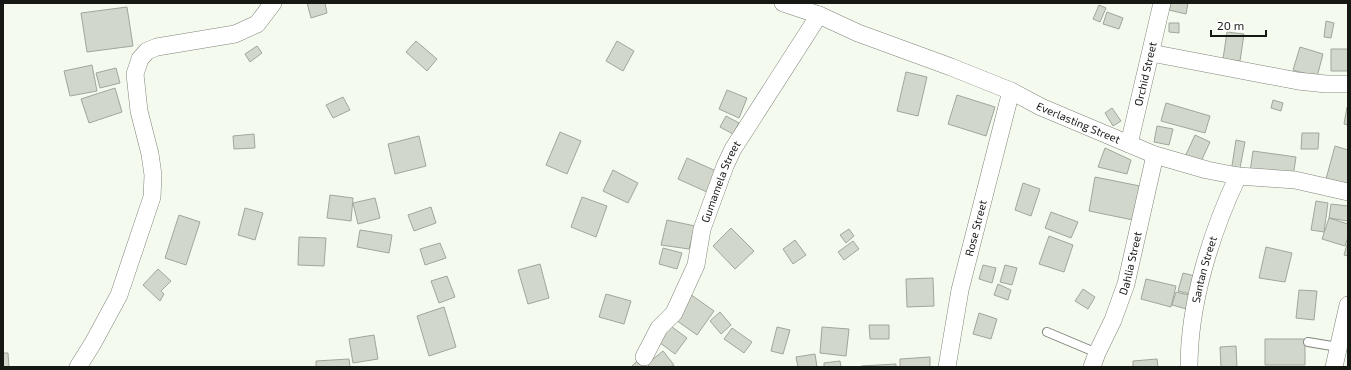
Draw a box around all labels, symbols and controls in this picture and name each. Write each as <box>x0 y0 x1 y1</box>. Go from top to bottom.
scale bar <box>1211 12 1266 38</box>
text: 20 m <box>1217 18 1244 32</box>
street label: Orchid Street <box>1131 40 1159 107</box>
street label: Everlasting Street <box>1034 99 1122 146</box>
street label: Gumamela Street <box>698 138 743 224</box>
street label: Rose Street <box>962 198 989 257</box>
street label: Dahlia Street <box>1116 230 1144 297</box>
street label: Santan Street <box>1189 234 1219 304</box>

